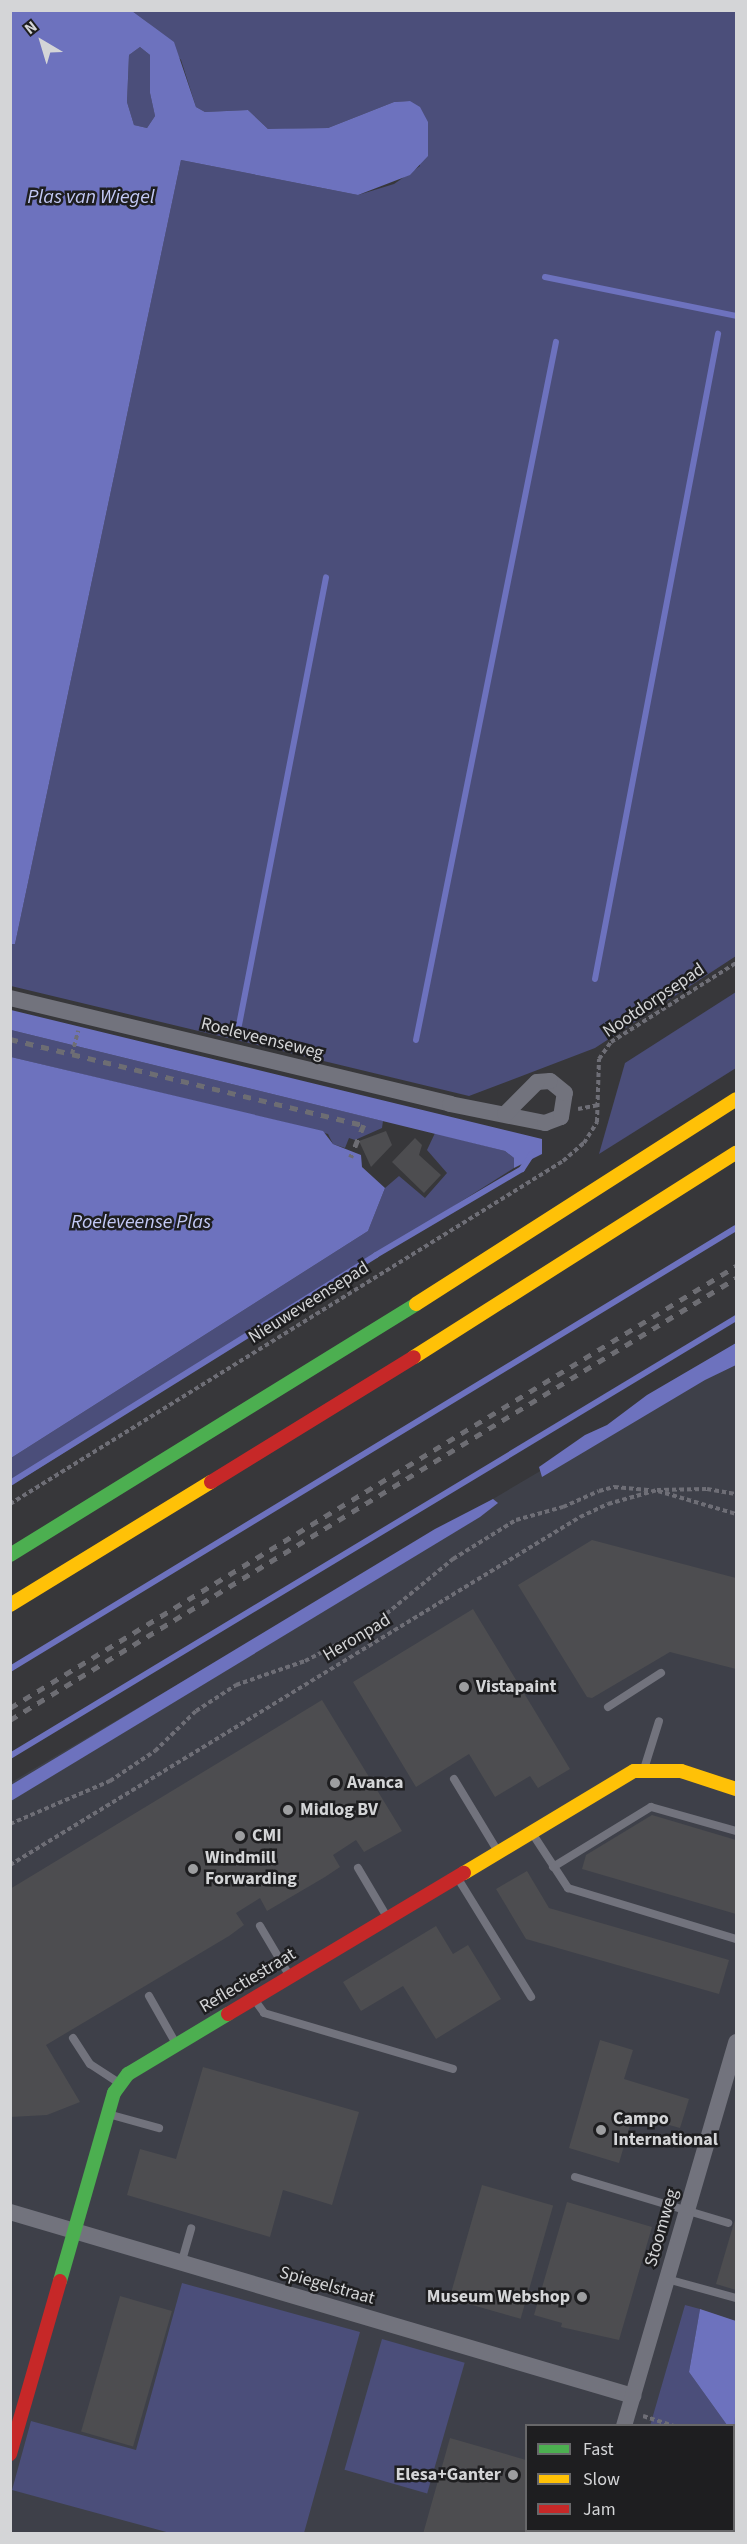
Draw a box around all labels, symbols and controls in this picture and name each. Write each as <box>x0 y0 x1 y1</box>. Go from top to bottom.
north arrow <box>12 12 72 72</box>
text: N <box>20 16 42 40</box>
water label: Plas van Wiegel <box>27 185 155 209</box>
street label: Nootdorpsepad <box>599 959 709 1043</box>
street label: Roeleveenseweg <box>198 1013 326 1065</box>
water label: Roeleveense Plas <box>71 1210 211 1234</box>
street label: Nieuweveensepad <box>245 1257 373 1349</box>
street label: Heronpad <box>319 1609 395 1667</box>
place label: Vistapaint <box>476 1676 556 1698</box>
marker: Vistapaint <box>457 1680 471 1694</box>
place label: Avanca <box>347 1772 404 1794</box>
marker: Avanca <box>328 1776 342 1790</box>
place label: Midlog BV <box>300 1799 378 1821</box>
marker: Midlog BV <box>281 1803 295 1817</box>
place label: CMI <box>252 1825 282 1847</box>
marker: CMI <box>233 1829 247 1843</box>
place label: Windmill Forwarding <box>205 1848 297 1890</box>
marker: Windmill Forwarding <box>186 1862 200 1876</box>
street label: Reflectiestraat <box>196 1944 300 2018</box>
place label: Campo International <box>613 2109 718 2152</box>
marker: Campo International <box>594 2123 608 2137</box>
street label: Stoomweg <box>641 2186 683 2270</box>
street label: Spiegelstraat <box>277 2262 377 2310</box>
place label: Museum Webshop <box>427 2286 570 2308</box>
marker: Museum Webshop <box>575 2290 589 2304</box>
legend <box>525 2424 735 2532</box>
text: Fast <box>583 2437 614 2462</box>
place label: Elesa+Ganter <box>395 2464 501 2486</box>
text: Slow <box>583 2467 620 2492</box>
marker: Elesa+Ganter <box>506 2468 520 2482</box>
text: Jam <box>583 2497 616 2522</box>

